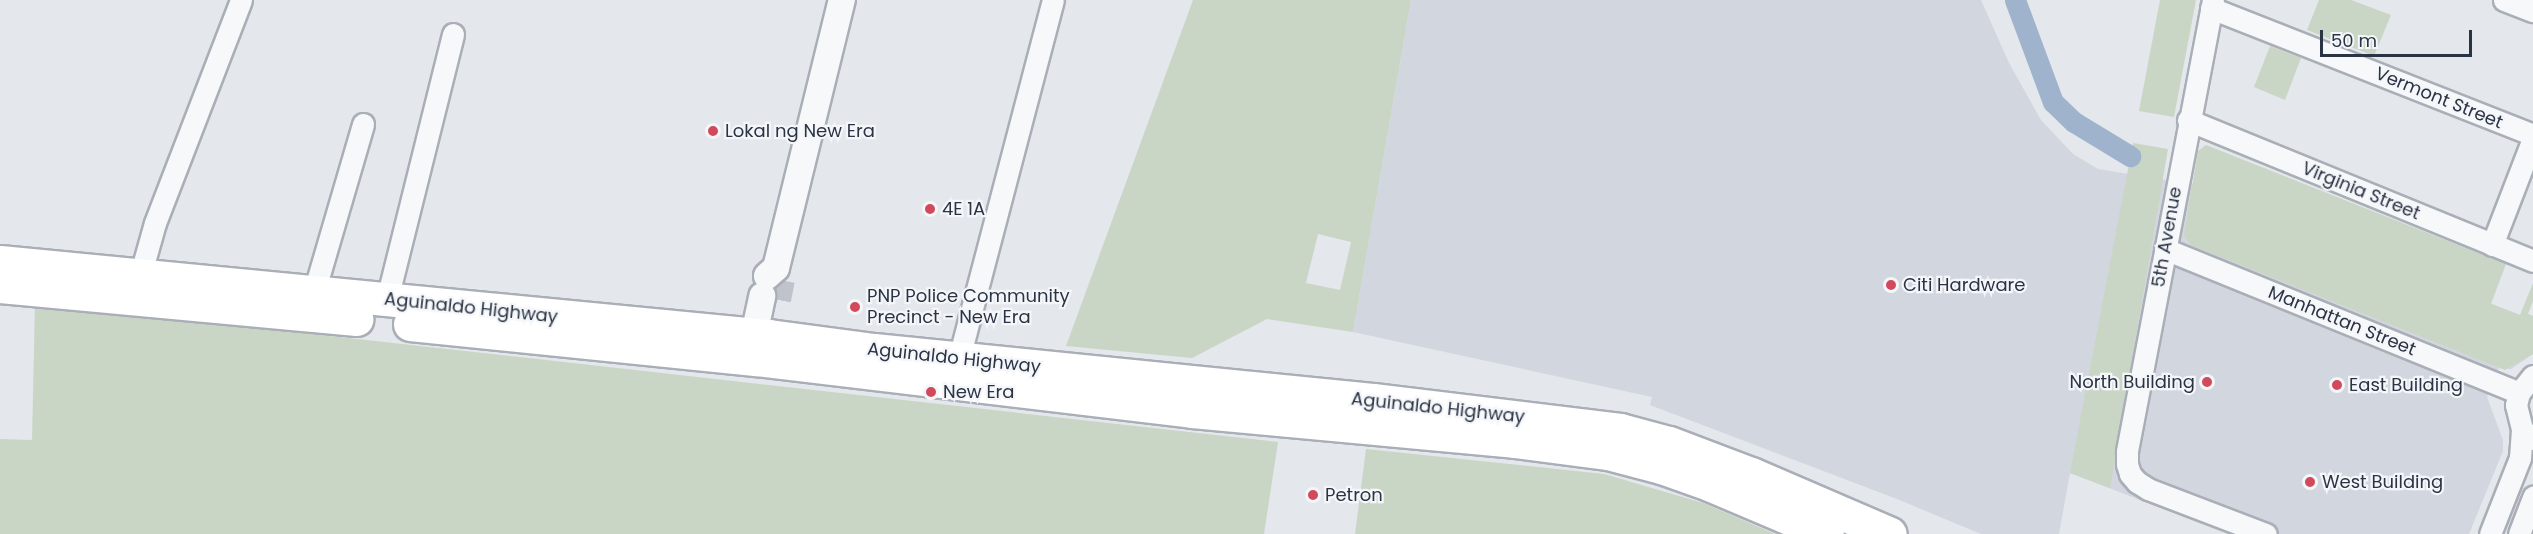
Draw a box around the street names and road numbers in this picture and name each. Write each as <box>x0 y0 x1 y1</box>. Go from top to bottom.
street label: Vermont Street <box>2372 63 2506 133</box>
street label: Virginia Street <box>2299 157 2423 225</box>
street label: 5th Avenue <box>2148 185 2186 289</box>
street label: Manhattan Street <box>2265 282 2419 360</box>
street label: Aguinaldo Highway <box>383 288 559 328</box>
street label: Aguinaldo Highway <box>866 338 1042 378</box>
street label: Aguinaldo Highway <box>1350 388 1526 428</box>

